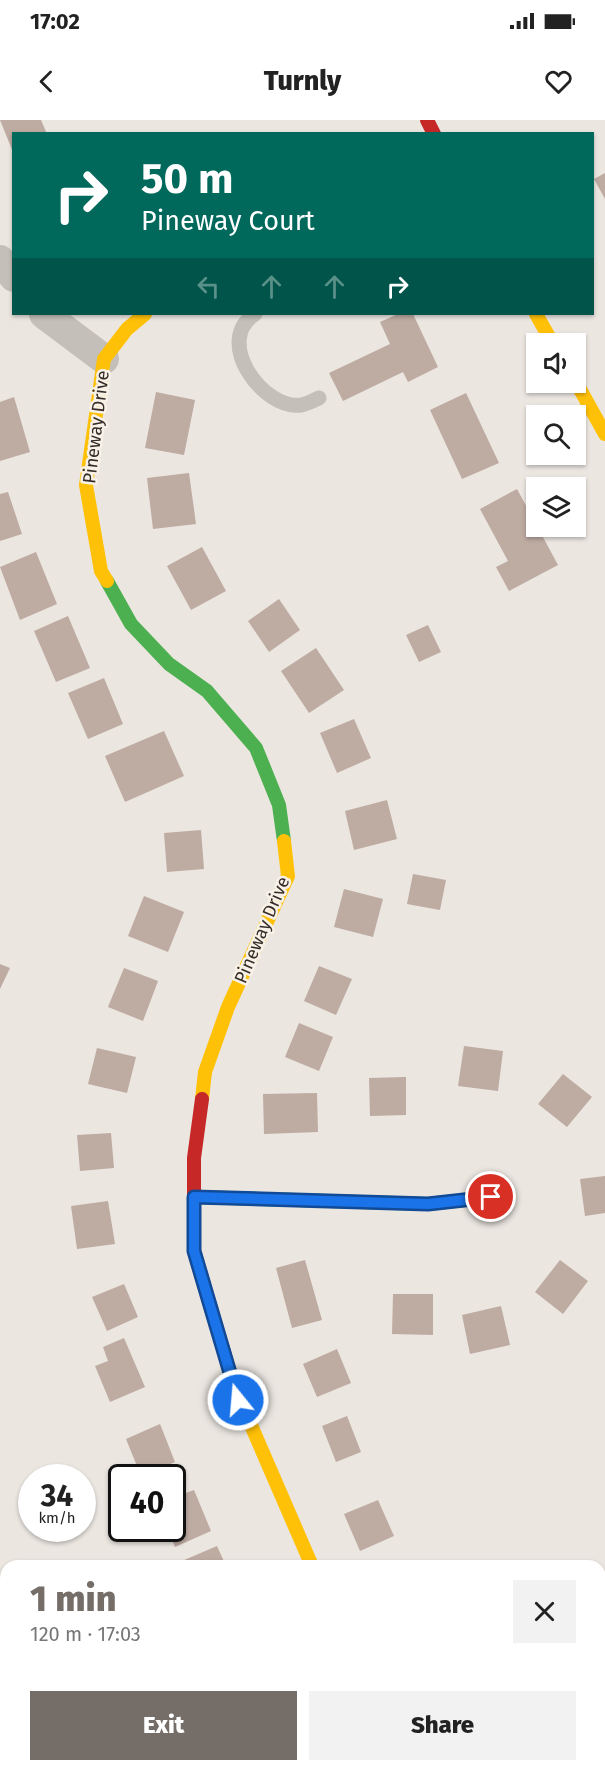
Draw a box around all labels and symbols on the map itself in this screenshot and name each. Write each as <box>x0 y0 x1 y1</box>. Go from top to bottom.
street label: Pineway Drive <box>78 369 114 485</box>
street label: Pineway Drive <box>230 873 294 987</box>
pin <box>465 1171 516 1222</box>
position arrow <box>206 1368 270 1432</box>
speed limit sign: 40 <box>108 1464 186 1542</box>

